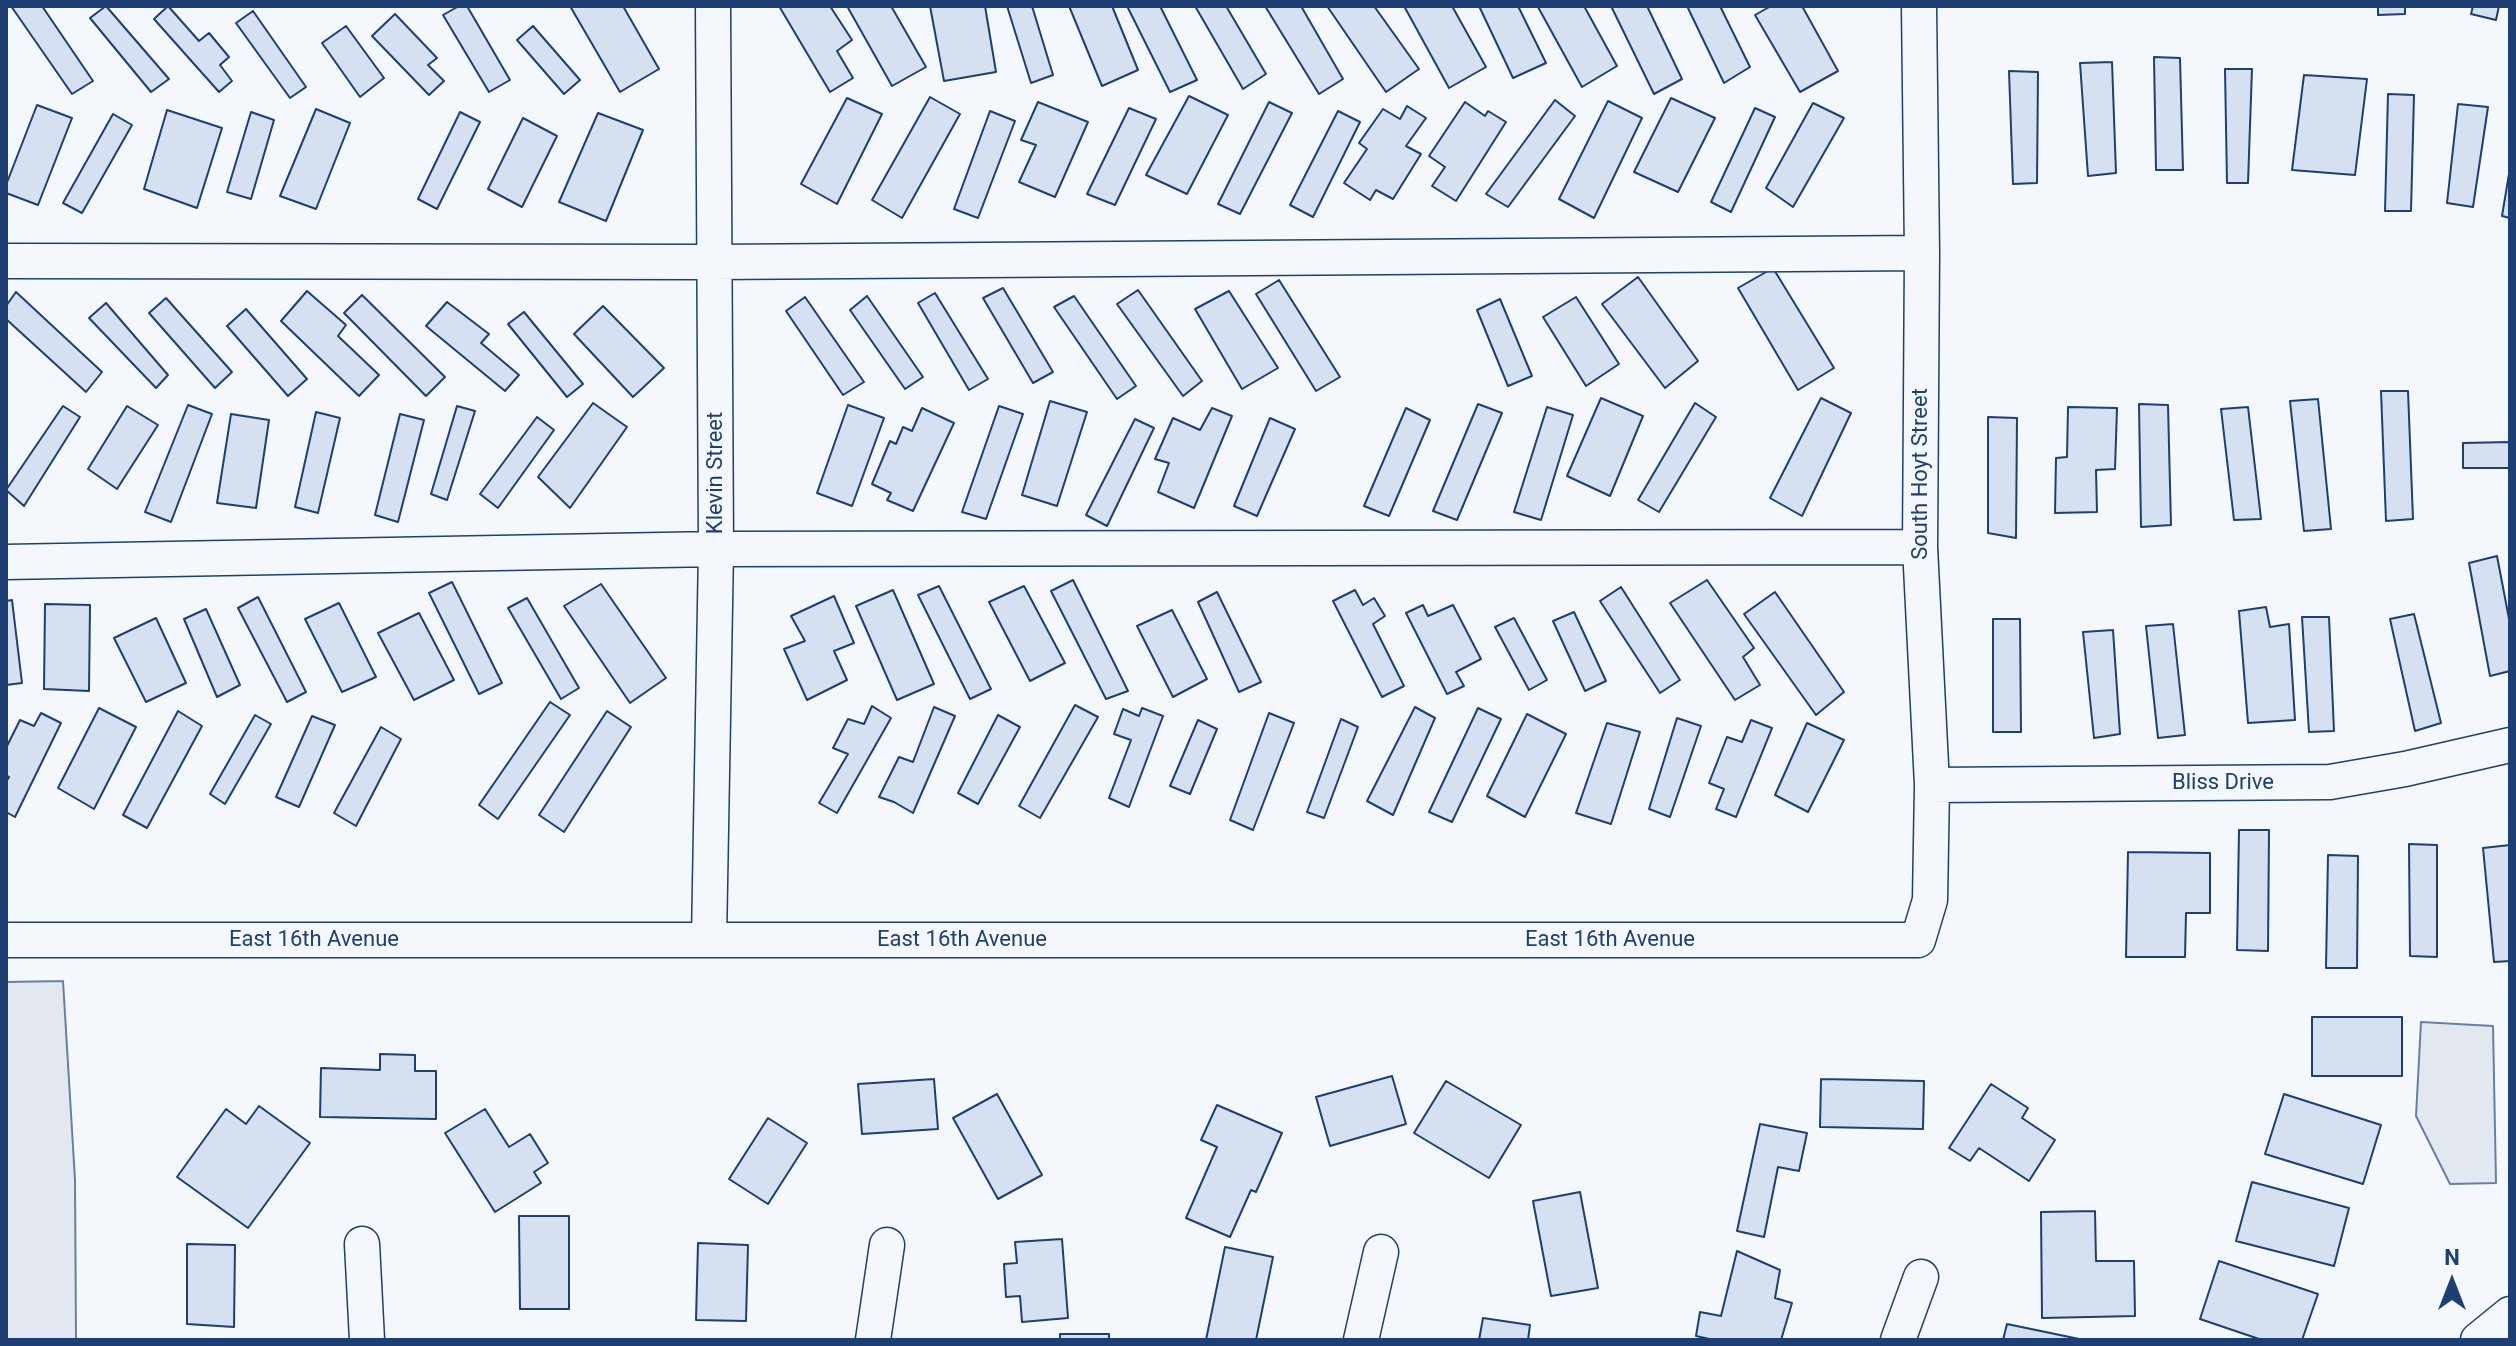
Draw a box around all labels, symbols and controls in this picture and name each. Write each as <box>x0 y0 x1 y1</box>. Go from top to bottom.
street label: South Hoyt Street <box>1908 388 1934 560</box>
street label: Klevin Street <box>703 412 729 534</box>
street label: Bliss Drive <box>2172 770 2274 796</box>
street label: East 16th Avenue <box>229 927 399 953</box>
street label: East 16th Avenue <box>877 927 1047 953</box>
street label: East 16th Avenue <box>1525 927 1695 953</box>
north arrow <box>2412 1242 2492 1322</box>
text: N <box>2444 1245 2460 1270</box>

